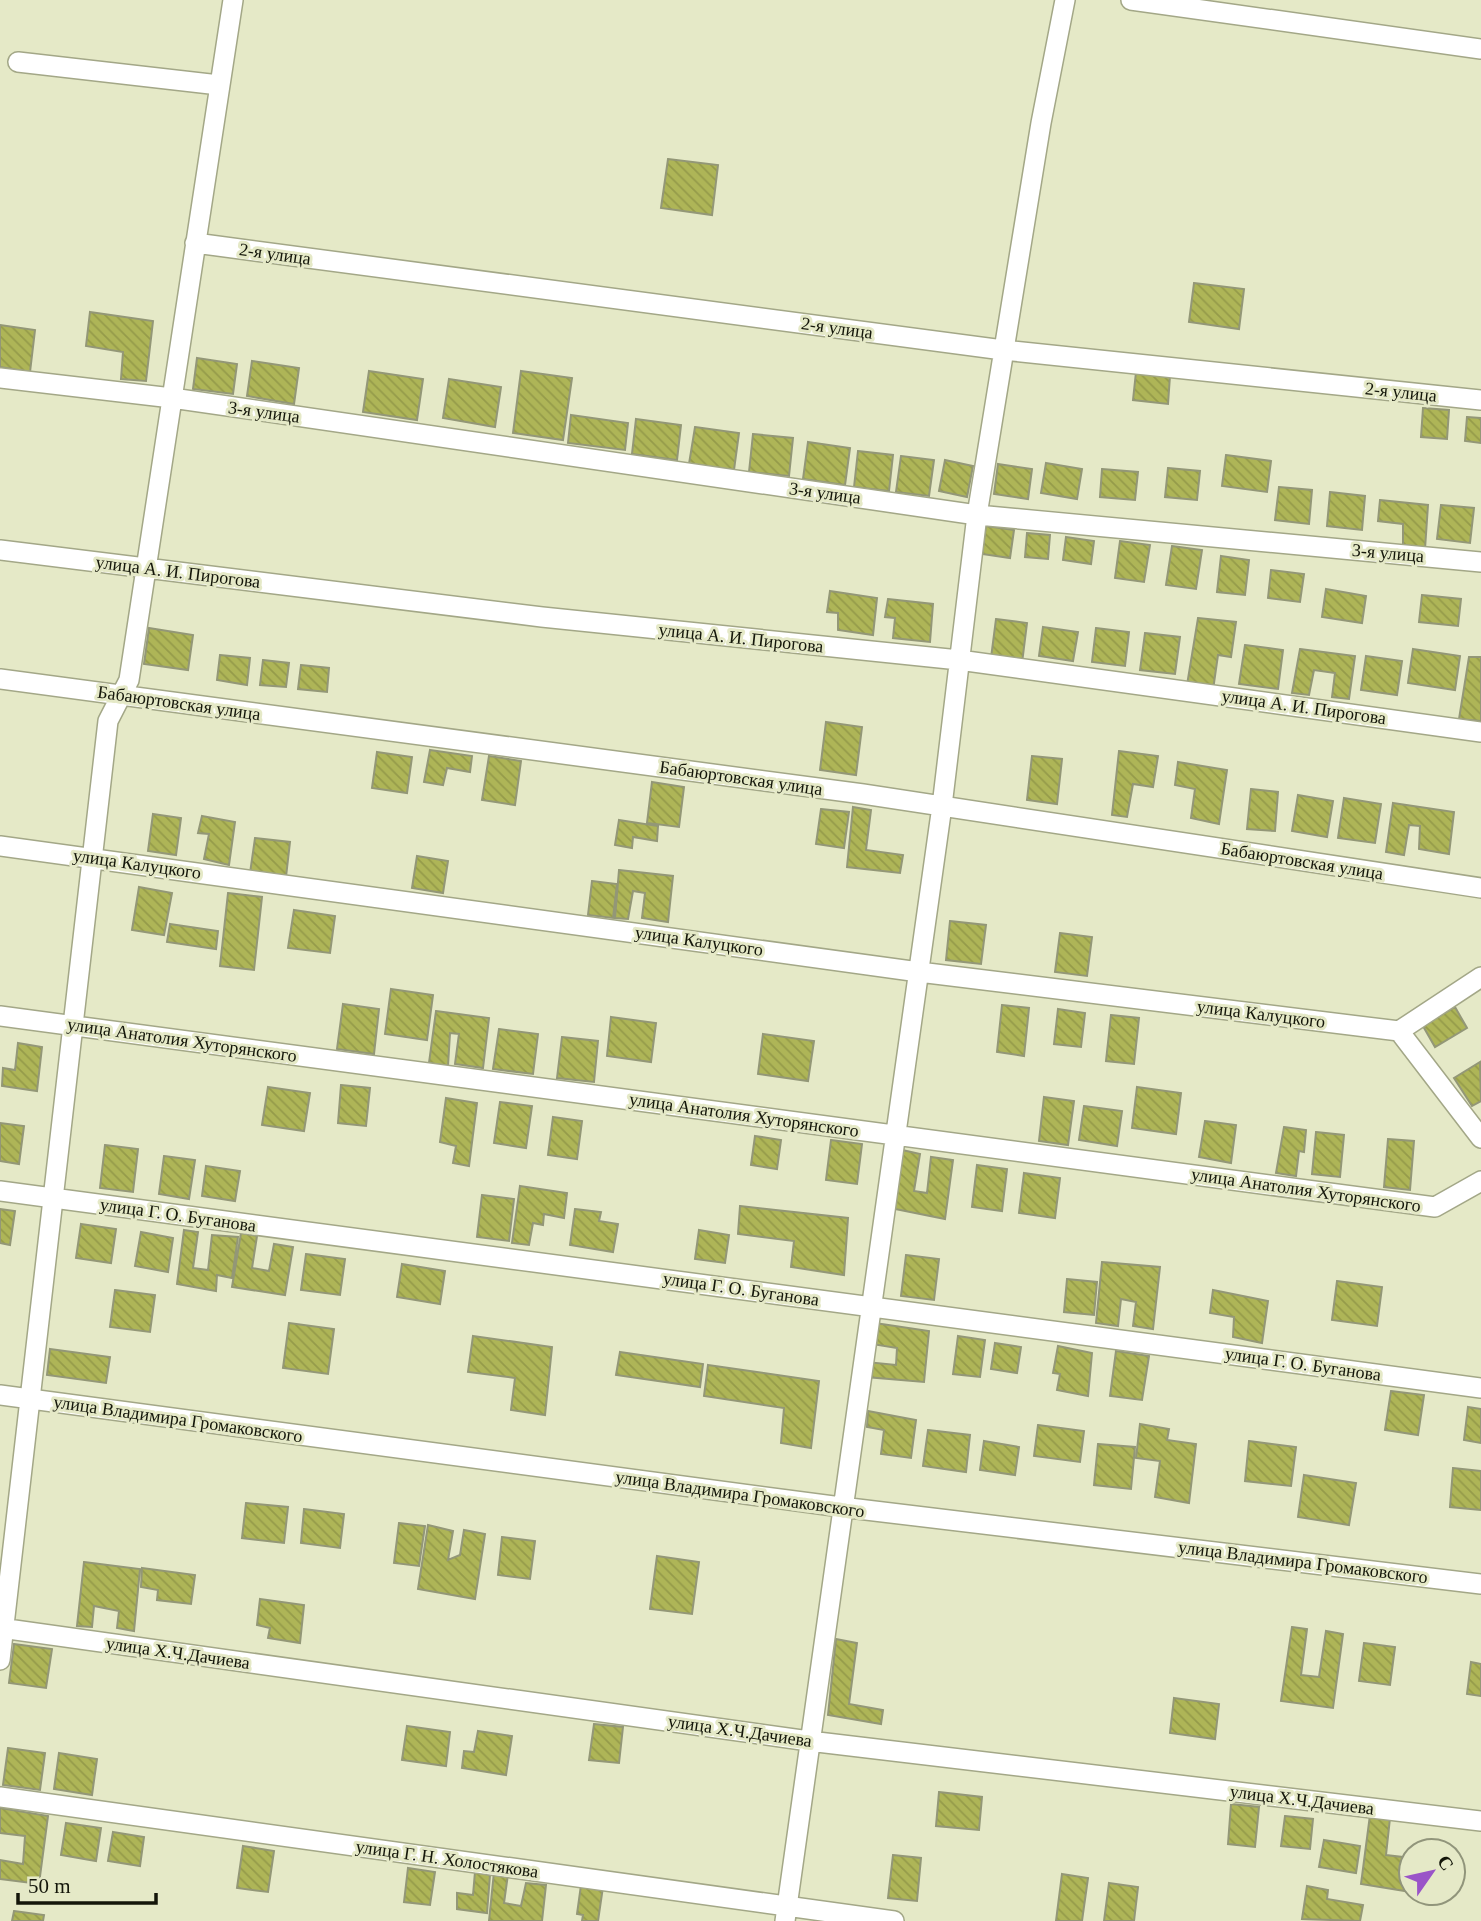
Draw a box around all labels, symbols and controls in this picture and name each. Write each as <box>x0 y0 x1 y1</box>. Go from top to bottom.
street label: 2-я улица <box>238 239 312 269</box>
street label: 2-я улица <box>800 313 874 343</box>
street label: 2-я улица <box>1364 378 1438 406</box>
street label: 3-я улица <box>227 397 301 427</box>
street label: 3-я улица <box>788 478 862 508</box>
street label: 3-я улица <box>1351 540 1425 566</box>
street label: улица А. И. Пирогова <box>95 552 261 592</box>
street label: улица А. И. Пирогова <box>658 619 824 657</box>
street label: Бабаюртовская улица <box>96 682 262 724</box>
street label: улица А. И. Пирогова <box>1221 686 1387 728</box>
street label: Бабаюртовская улица <box>658 757 824 799</box>
street label: Бабаюртовская улица <box>1219 838 1385 884</box>
street label: улица Калуцкого <box>72 845 202 883</box>
street label: улица Калуцкого <box>634 922 764 960</box>
street label: улица Калуцкого <box>1196 996 1326 1032</box>
street label: улица Анатолия Хуторянского <box>66 1014 298 1066</box>
street label: улица Анатолия Хуторянского <box>628 1089 860 1141</box>
street label: улица Анатолия Хуторянского <box>1190 1164 1422 1216</box>
street label: улица Г. О. Буганова <box>99 1194 257 1236</box>
street label: улица Г. О. Буганова <box>662 1268 820 1310</box>
street label: улица Г. О. Буганова <box>1224 1343 1382 1385</box>
street label: улица Владимира Громаковского <box>52 1392 304 1446</box>
street label: улица Владимира Громаковского <box>614 1467 866 1521</box>
street label: улица Владимира Громаковского <box>1177 1537 1429 1587</box>
street label: улица Х.Ч.Дачиева <box>105 1633 251 1673</box>
street label: улица Х.Ч.Дачиева <box>667 1711 813 1751</box>
street label: улица Х.Ч.Дачиева <box>1229 1781 1375 1819</box>
street label: улица Г. Н. Холостякова <box>354 1836 540 1882</box>
north arrow <box>1397 1837 1467 1907</box>
text: С <box>1433 1851 1458 1874</box>
scale bar <box>18 1862 156 1906</box>
text: 50 m <box>28 1874 71 1898</box>

